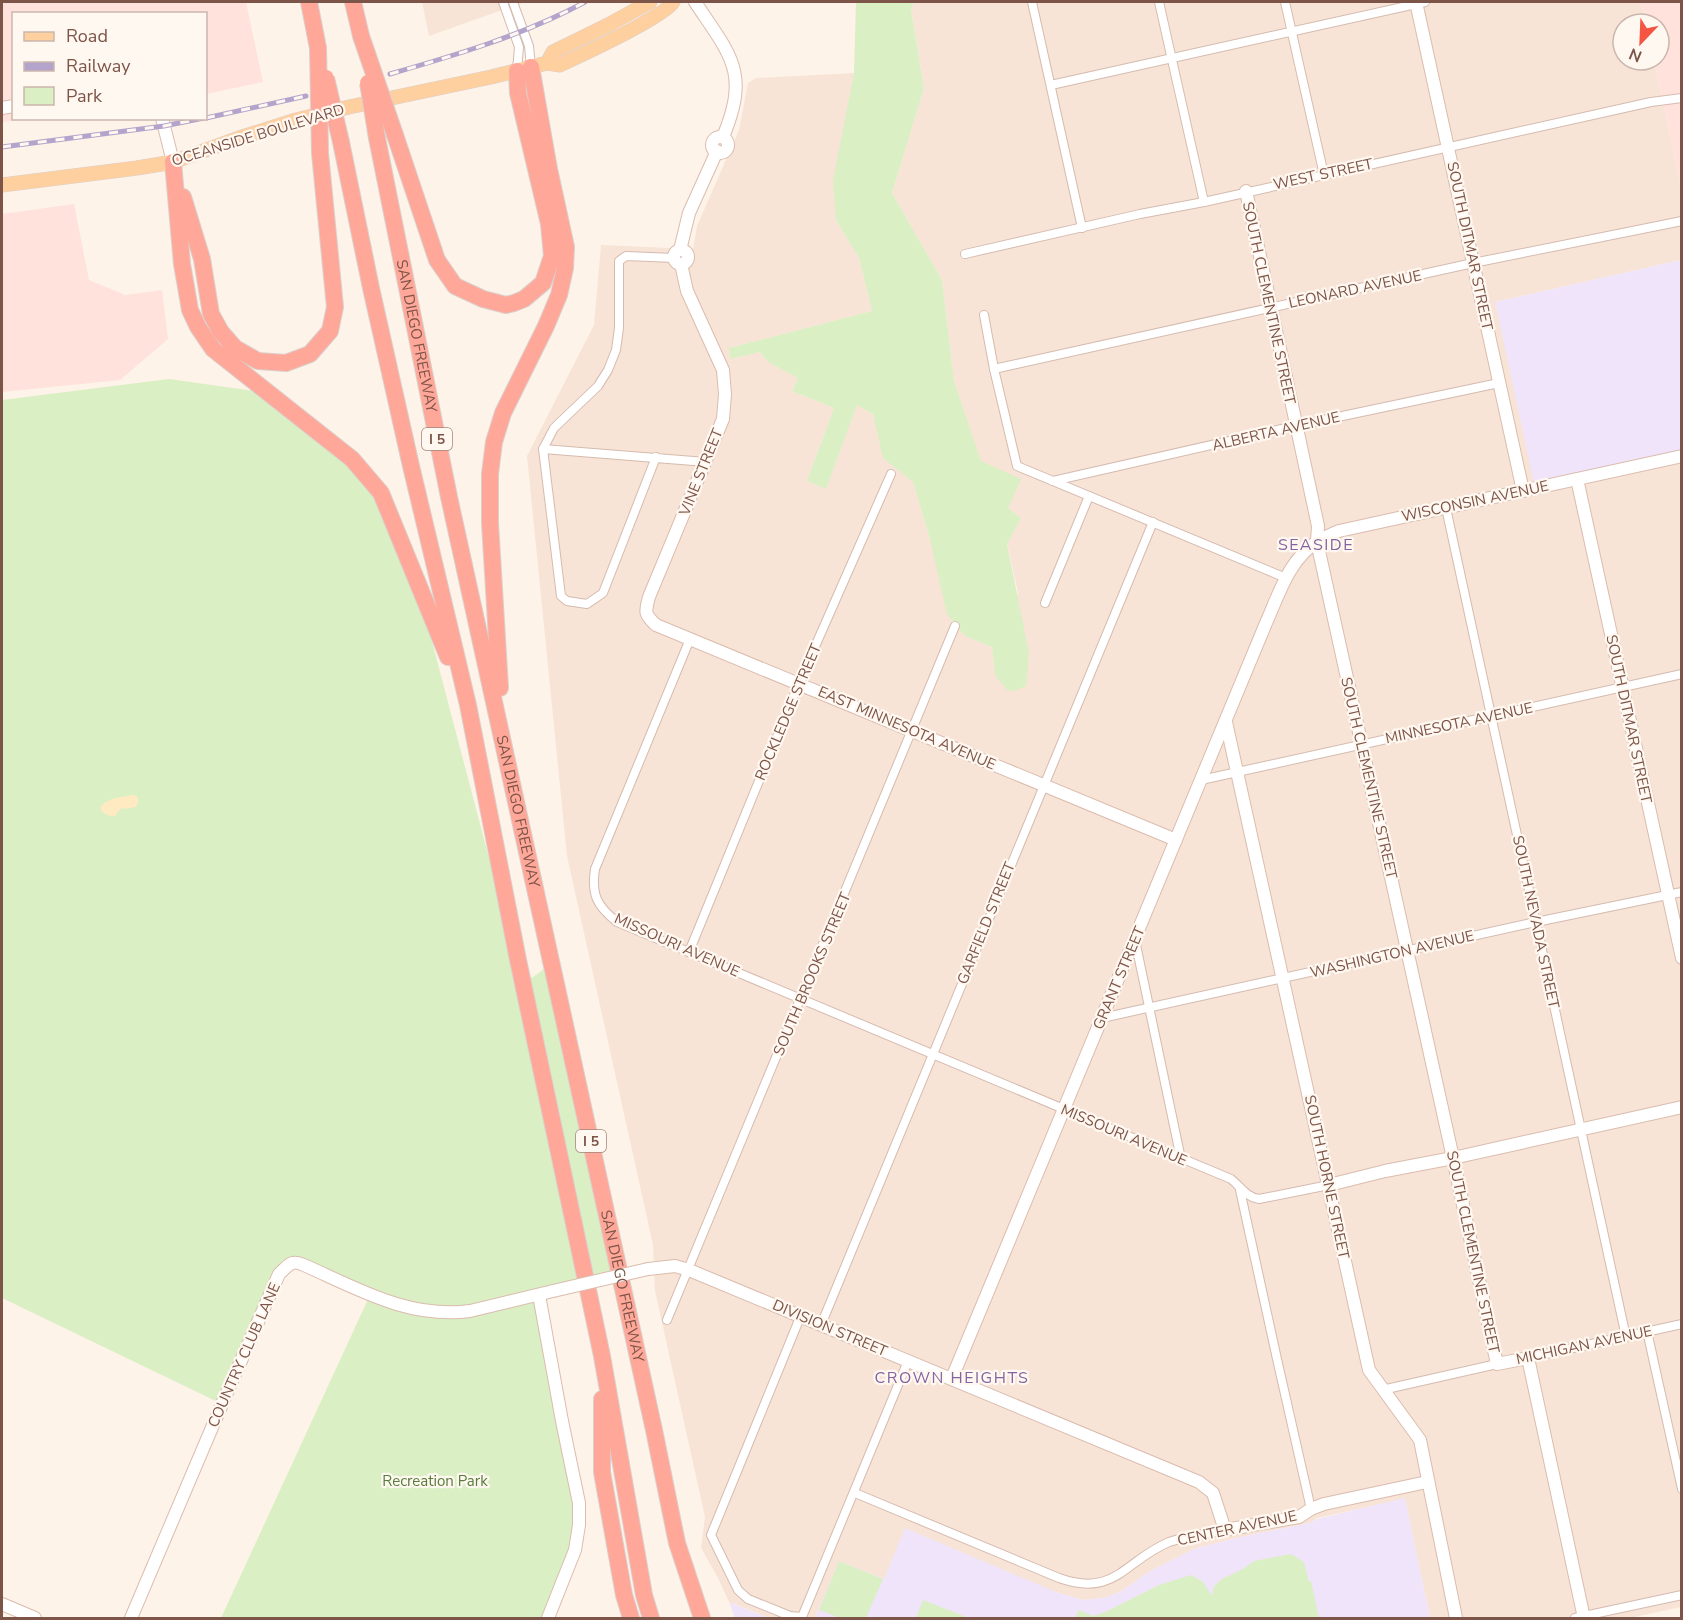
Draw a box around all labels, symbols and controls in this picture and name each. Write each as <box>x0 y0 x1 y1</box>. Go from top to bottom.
legend <box>12 12 207 120</box>
north arrow <box>1611 12 1671 72</box>
text: Road <box>66 24 108 48</box>
text: N <box>1626 42 1645 67</box>
text: Railway <box>66 54 131 78</box>
text: Park <box>66 84 103 108</box>
street label: OCEANSIDE BOULEVARD <box>169 99 347 171</box>
street label: WEST STREET <box>1271 154 1375 194</box>
street label: SOUTH DITMAR STREET <box>1442 160 1498 332</box>
street label: SOUTH CLEMENTINE STREET <box>1238 200 1300 406</box>
street label: SAN DIEGO FREEWAY <box>392 258 442 415</box>
street label: LEONARD AVENUE <box>1287 265 1423 313</box>
street label: ALBERTA AVENUE <box>1210 407 1342 455</box>
street label: VINE STREET <box>674 425 728 519</box>
road number: I 5 <box>422 428 452 450</box>
street label: WISCONSIN AVENUE <box>1400 476 1550 526</box>
district label: SEASIDE <box>1278 534 1354 556</box>
street label: SOUTH DITMAR STREET <box>1601 633 1657 805</box>
street label: ROCKLEDGE STREET <box>750 641 826 783</box>
street label: SOUTH CLEMENTINE STREET <box>1336 675 1402 881</box>
street label: EAST MINNESOTA AVENUE <box>815 681 999 775</box>
street label: MINNESOTA AVENUE <box>1383 698 1535 748</box>
street label: SAN DIEGO FREEWAY <box>492 733 545 890</box>
street label: SOUTH NEVADA STREET <box>1508 834 1564 1010</box>
street label: GARFIELD STREET <box>952 859 1020 987</box>
street label: SOUTH BROOKS STREET <box>769 889 855 1059</box>
street label: MISSOURI AVENUE <box>611 908 743 982</box>
street label: GRANT STREET <box>1088 923 1150 1033</box>
street label: WASHINGTON AVENUE <box>1308 925 1476 983</box>
street label: SOUTH HORNE STREET <box>1300 1093 1354 1261</box>
street label: MISSOURI AVENUE <box>1058 1099 1190 1171</box>
road number: I 5 <box>576 1130 606 1152</box>
street label: SOUTH CLEMENTINE STREET <box>1442 1149 1504 1355</box>
street label: SAN DIEGO FREEWAY <box>596 1208 649 1365</box>
street label: COUNTRY CLUB LANE <box>203 1279 285 1431</box>
street label: DIVISION STREET <box>769 1295 891 1361</box>
street label: MICHIGAN AVENUE <box>1514 1321 1654 1369</box>
district label: CROWN HEIGHTS <box>875 1367 1029 1389</box>
park label: Recreation Park <box>382 1471 488 1491</box>
street label: CENTER AVENUE <box>1175 1506 1299 1550</box>

